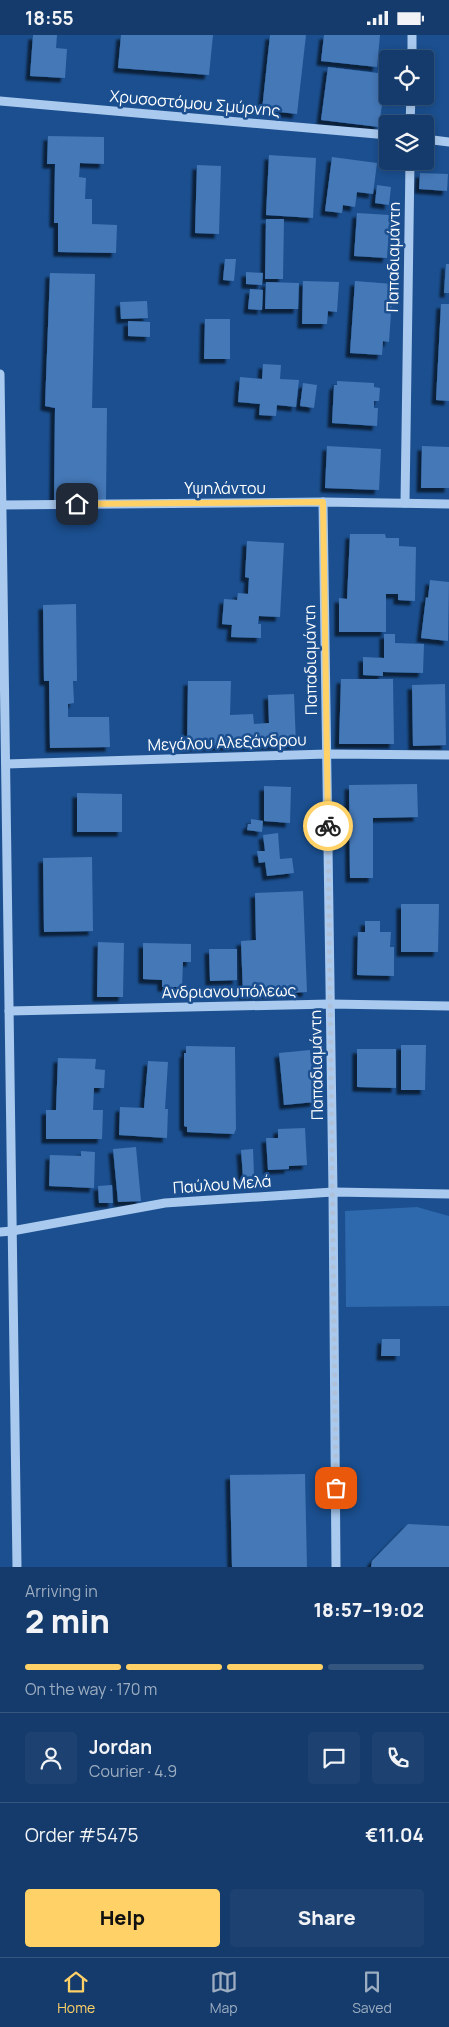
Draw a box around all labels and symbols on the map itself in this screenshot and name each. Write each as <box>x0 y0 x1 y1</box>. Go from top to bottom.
street label: Χρυσοστόμου Σμύρνης <box>109 85 281 121</box>
street label: Παπαδιαμάντη <box>381 202 405 312</box>
street label: Υψηλάντου <box>184 477 266 499</box>
pin <box>56 483 98 525</box>
street label: Παπαδιαμάντη <box>298 605 322 715</box>
street label: Μεγάλου Αλεξάνδρου <box>147 728 307 756</box>
courier <box>303 801 353 851</box>
street label: Ανδριανουπόλεως <box>161 979 297 1003</box>
street label: Παπαδιαμάντη <box>304 1010 328 1120</box>
street label: Παύλου Μελά <box>172 1170 272 1198</box>
pin <box>315 1467 357 1509</box>

